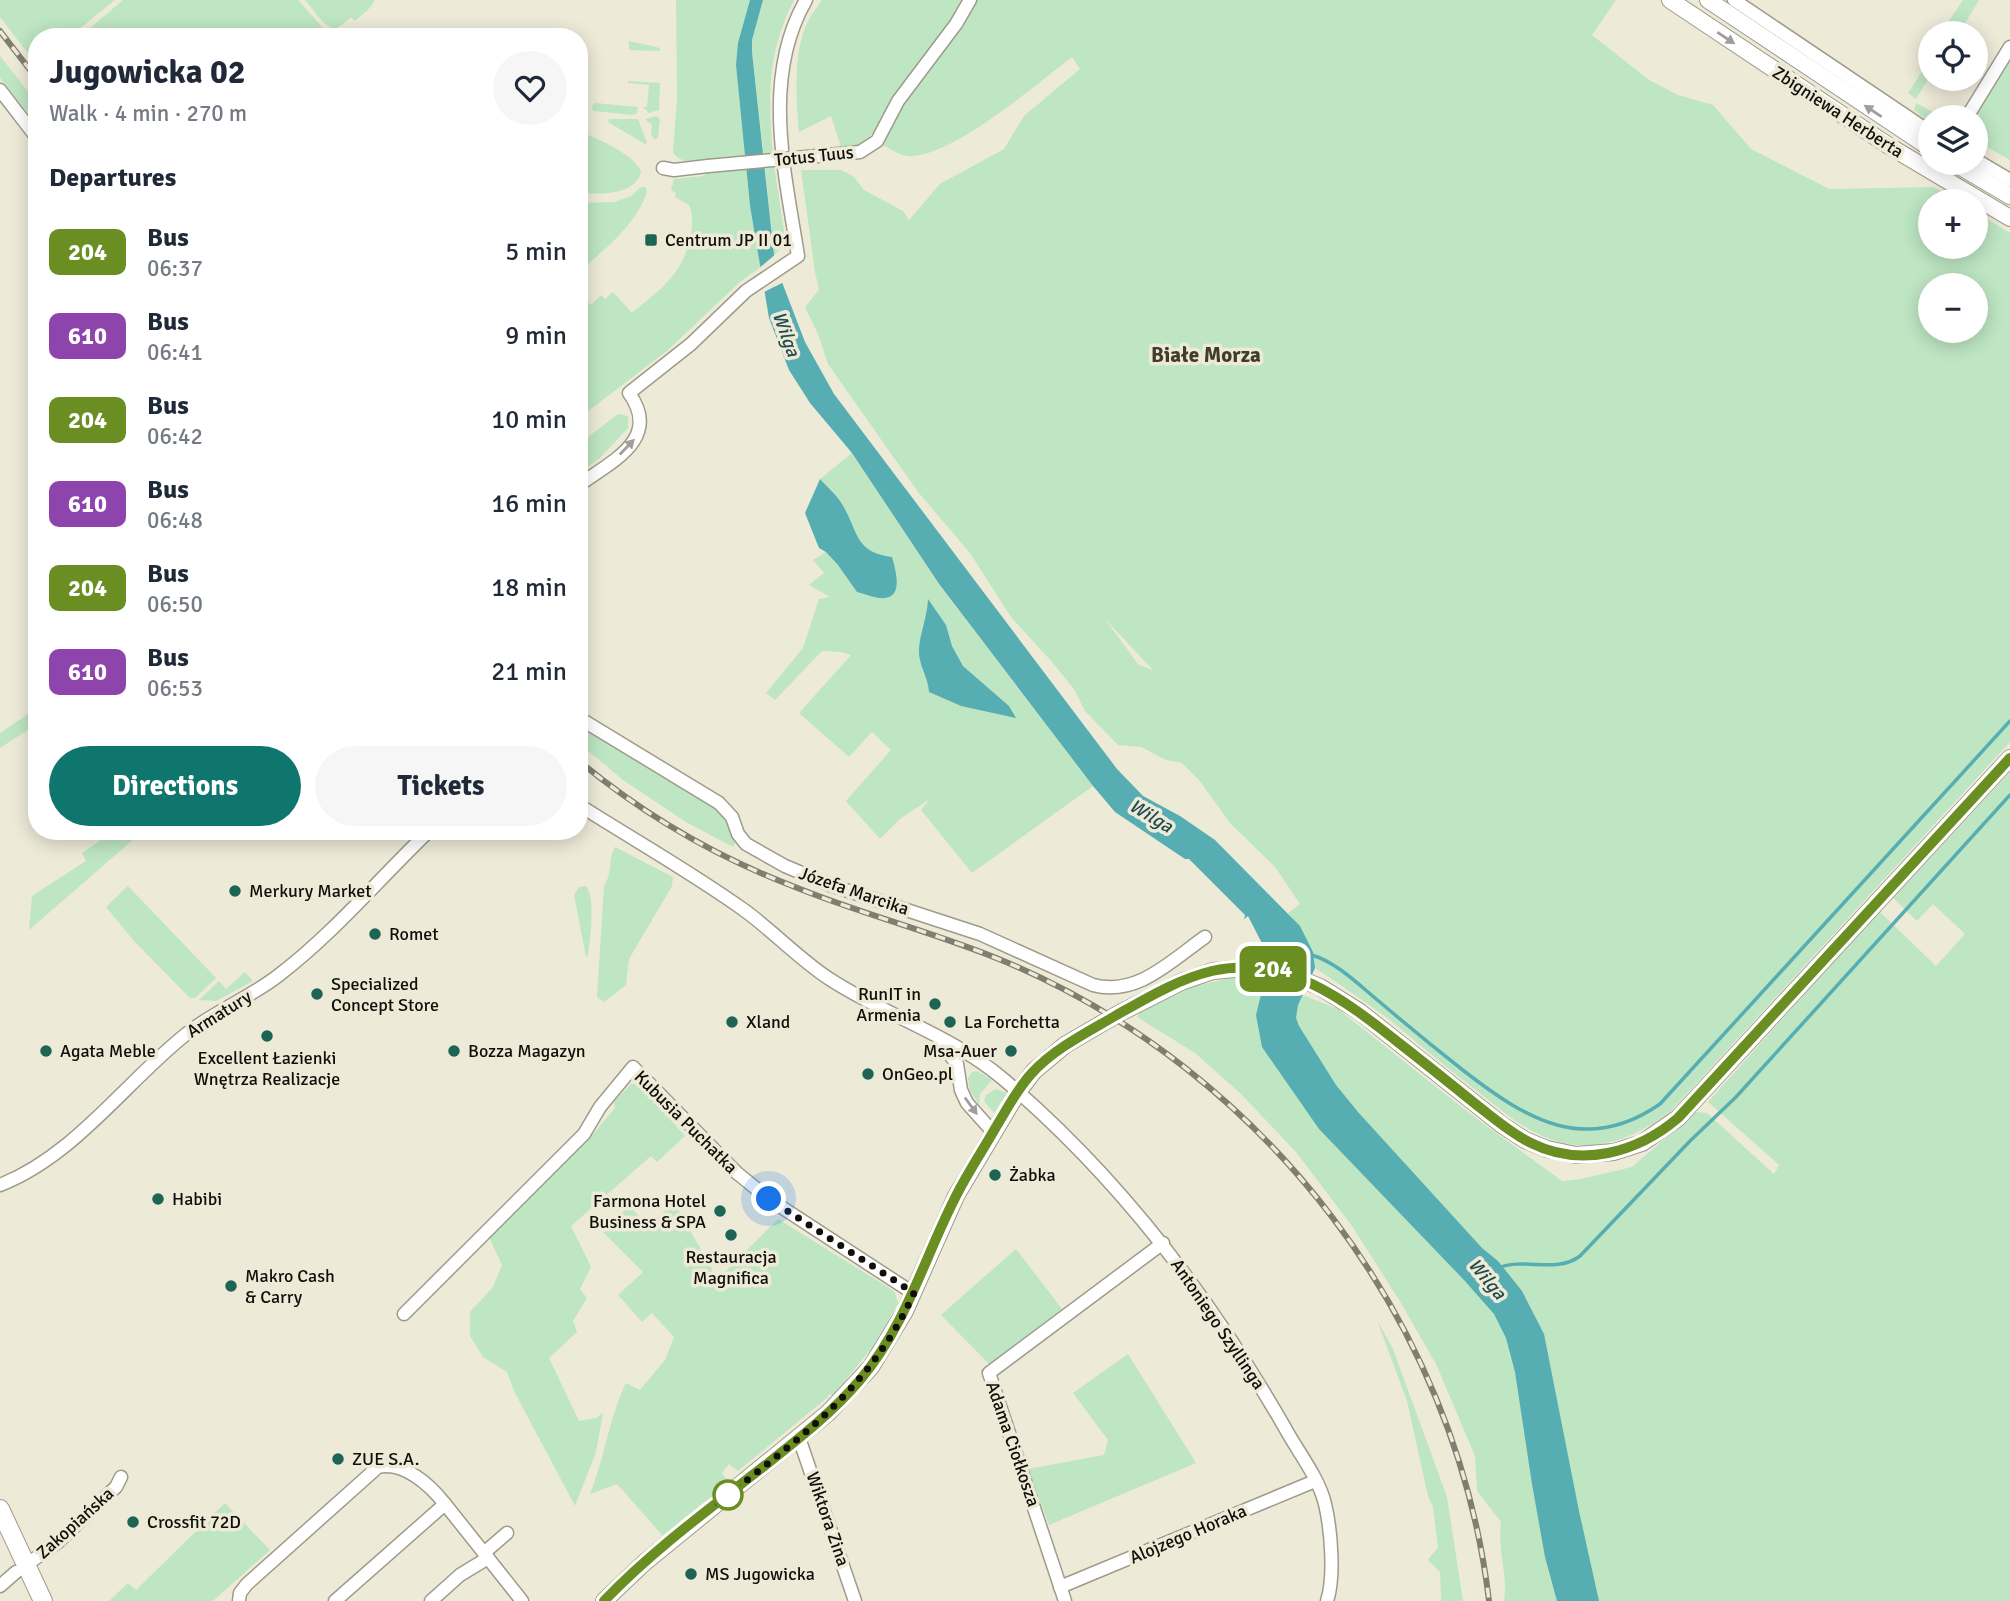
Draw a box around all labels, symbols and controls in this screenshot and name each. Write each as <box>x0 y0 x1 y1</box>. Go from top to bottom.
map controls <box>1918 21 1988 343</box>
button: locate <box>1918 21 1988 91</box>
one-way arrow <box>1717 31 1736 44</box>
button: heart <box>493 51 567 125</box>
text: Jugowicka 02 <box>49 52 246 93</box>
street label: Zbigniewa Herberta <box>1768 61 1908 163</box>
text: Walk · 4 min · 270 m <box>49 99 247 128</box>
one-way arrow <box>1864 104 1882 118</box>
button: layers <box>1918 105 1988 175</box>
street label: Totus Tuus <box>773 141 855 171</box>
text: Departures <box>49 162 176 194</box>
button: + <box>1918 189 1988 259</box>
text: Bus <box>147 222 189 254</box>
place label: Centrum JP II 01 <box>665 229 792 251</box>
marker: Centrum JP II 01 <box>643 232 659 248</box>
text: 5 min <box>505 236 567 268</box>
text: 204 <box>68 237 107 267</box>
text: 06:37 <box>147 254 203 283</box>
button: − <box>1918 273 1988 343</box>
text: Bus <box>147 306 189 338</box>
water label: Wilga <box>767 308 806 361</box>
text: 9 min <box>505 320 567 352</box>
text: 610 <box>68 321 107 351</box>
text: 06:41 <box>147 338 203 367</box>
district label: Białe Morza <box>1151 342 1261 368</box>
text: Bus <box>147 390 189 422</box>
text: 10 min <box>491 404 567 436</box>
text: 204 <box>68 405 107 435</box>
text: 06:42 <box>147 422 203 451</box>
one-way arrow <box>618 438 635 455</box>
text: Bus <box>147 474 189 506</box>
text: 16 min <box>491 488 567 520</box>
text: 610 <box>68 489 107 519</box>
text: 06:48 <box>147 506 203 535</box>
text: Bus <box>147 558 189 590</box>
text: 18 min <box>491 572 567 604</box>
text: 204 <box>68 573 107 603</box>
text: 06:50 <box>147 590 203 619</box>
text: Bus <box>147 642 189 674</box>
text: 21 min <box>491 656 567 688</box>
text: 610 <box>68 657 107 687</box>
text: 06:53 <box>147 674 203 703</box>
button: Directions <box>49 746 301 826</box>
button: Tickets <box>315 746 567 826</box>
water label: Wilga <box>1125 794 1178 839</box>
street label: Józefa Marcika <box>796 862 912 920</box>
place label: Merkury Market <box>249 880 371 902</box>
marker: Merkury Market <box>227 883 243 899</box>
place label: Romet <box>389 923 439 945</box>
marker: Romet <box>367 926 383 942</box>
line badge: 204 <box>1233 946 1313 992</box>
text: 204 <box>1254 954 1292 984</box>
place label: Specialized Concept Store <box>331 973 439 1016</box>
place label: RunIT in Armenia <box>856 983 921 1026</box>
street label: Armatury <box>182 985 256 1043</box>
marker: Specialized Concept Store <box>309 986 325 1002</box>
marker: RunIT in Armenia <box>927 996 943 1012</box>
place label: Xland <box>746 1011 790 1033</box>
place label: La Forchetta <box>964 1011 1060 1033</box>
marker: Xland <box>724 1014 740 1030</box>
marker: La Forchetta <box>942 1014 958 1030</box>
marker: Excellent Łazienki Wnętrza Realizacje <box>259 1028 275 1044</box>
place label: Agata Meble <box>60 1040 156 1062</box>
place label: Bozza Magazyn <box>468 1040 586 1062</box>
place label: Msa-Auer <box>923 1040 997 1062</box>
marker: Agata Meble <box>38 1043 54 1059</box>
marker: Bozza Magazyn <box>446 1043 462 1059</box>
marker: Msa-Auer <box>1003 1043 1019 1059</box>
place label: Excellent Łazienki Wnętrza Realizacje <box>194 1047 340 1090</box>
place label: OnGeo.pl <box>882 1063 953 1085</box>
street label: Kubusia Puchatka <box>630 1066 742 1178</box>
marker: OnGeo.pl <box>860 1066 876 1082</box>
one-way arrow <box>964 1096 978 1115</box>
place label: Żabka <box>1009 1164 1056 1186</box>
marker: Żabka <box>987 1167 1003 1183</box>
your location <box>751 1181 786 1216</box>
place label: Habibi <box>172 1188 222 1210</box>
place label: Farmona Hotel Business & SPA <box>589 1190 706 1233</box>
marker: Habibi <box>150 1191 166 1207</box>
marker: Farmona Hotel Business & SPA <box>712 1203 728 1219</box>
marker: Restauracja Magnifica <box>723 1227 739 1243</box>
place label: Restauracja Magnifica <box>685 1246 777 1289</box>
water label: Wilga <box>1463 1253 1512 1306</box>
street label: Antoniego Szyllinga <box>1166 1255 1270 1393</box>
place label: Makro Cash & Carry <box>245 1265 335 1308</box>
marker: Makro Cash & Carry <box>223 1278 239 1294</box>
street label: Adama Ciołkosza <box>981 1378 1045 1510</box>
place label: ZUE S.A. <box>352 1448 419 1470</box>
marker: ZUE S.A. <box>330 1451 346 1467</box>
street label: Wiktora Zina <box>802 1469 854 1569</box>
unlabelled marker <box>713 1480 743 1510</box>
street label: Zakopiańska <box>32 1483 118 1563</box>
street label: Alojzego Horaka <box>1126 1499 1250 1569</box>
place label: Crossfit 72D <box>147 1511 241 1533</box>
marker: Crossfit 72D <box>125 1514 141 1530</box>
place label: MS Jugowicka <box>705 1563 815 1585</box>
marker: MS Jugowicka <box>683 1566 699 1582</box>

